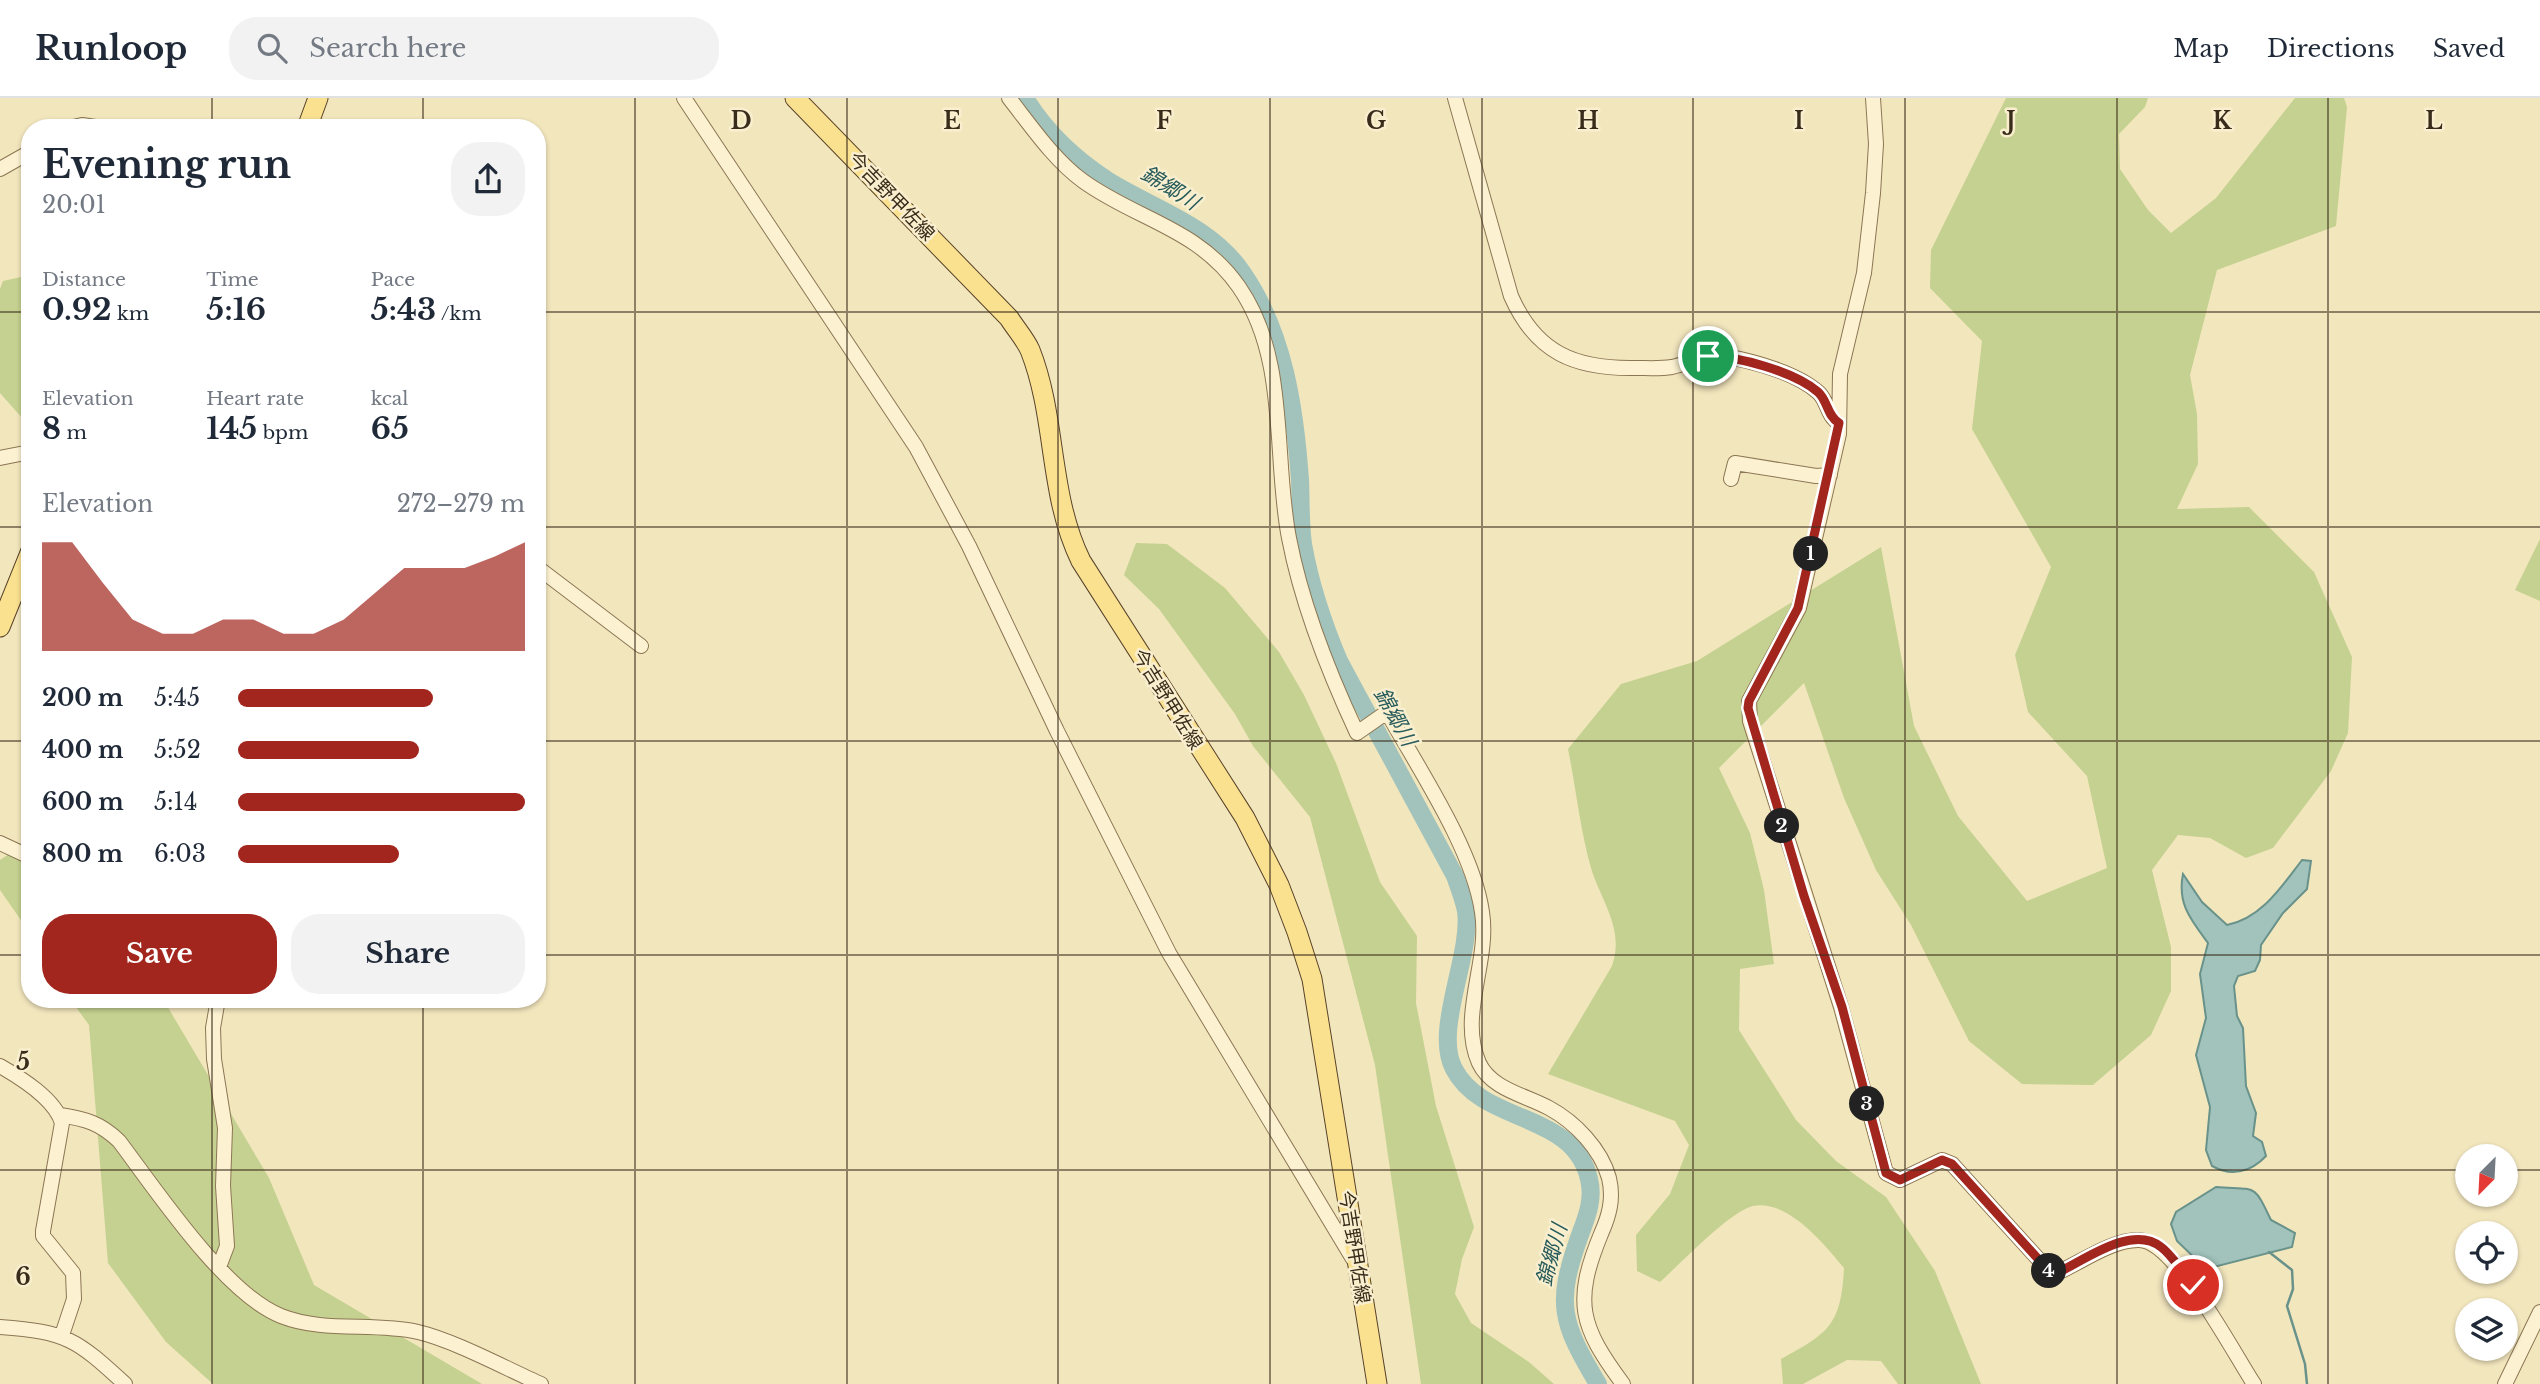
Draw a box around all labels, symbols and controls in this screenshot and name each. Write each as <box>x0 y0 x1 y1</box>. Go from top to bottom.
search box <box>229 17 719 80</box>
text: Runloop <box>35 28 187 69</box>
icon: search <box>253 29 291 67</box>
text: Search here <box>309 32 466 64</box>
text: Map <box>2173 34 2229 63</box>
text: Directions <box>2267 34 2395 63</box>
text: Saved <box>2433 34 2505 63</box>
text: D <box>730 107 752 135</box>
text: E <box>943 107 961 135</box>
text: F <box>1156 107 1172 135</box>
text: G <box>1366 107 1386 135</box>
text: H <box>1577 107 1599 135</box>
text: I <box>1794 107 1804 135</box>
text: J <box>2002 107 2016 135</box>
text: K <box>2213 107 2233 135</box>
text: L <box>2425 107 2443 135</box>
text: Evening run <box>42 141 291 188</box>
button: share <box>451 142 525 216</box>
street label: 今吉野甲佐線 <box>844 147 940 245</box>
water label: 錦郷川 <box>1136 160 1205 217</box>
text: 20:01 <box>42 191 106 219</box>
text: Distance <box>42 268 126 291</box>
text: Time <box>206 268 259 291</box>
text: Pace <box>371 268 415 291</box>
text: 0.92 <box>42 291 112 328</box>
text: 5:16 <box>206 291 266 328</box>
text: 5:43 <box>371 291 436 328</box>
text: km <box>112 302 149 325</box>
text: /km <box>436 302 482 325</box>
pin <box>1678 326 1738 386</box>
icon: arrive <box>1689 337 1727 375</box>
text: Elevation <box>42 387 134 410</box>
text: Heart rate <box>206 387 304 410</box>
text: kcal <box>371 387 409 410</box>
text: 8 <box>42 410 61 447</box>
text: 145 <box>206 410 257 447</box>
text: 65 <box>371 410 409 447</box>
text: m <box>61 421 87 444</box>
text: bpm <box>257 421 308 444</box>
text: Elevation <box>42 490 153 518</box>
text: 272–279 m <box>397 490 525 518</box>
pin: 1 <box>1794 536 1828 572</box>
text: 1 <box>1806 542 1815 565</box>
street label: 今吉野甲佐線 <box>1128 645 1208 754</box>
water label: 錦郷川 <box>1368 683 1423 753</box>
text: 200 m <box>42 684 123 712</box>
text: 5:45 <box>154 684 200 712</box>
text: 400 m <box>42 736 124 764</box>
text: 5:52 <box>154 736 201 764</box>
text: 600 m <box>42 788 124 816</box>
text: 5:14 <box>154 788 197 816</box>
pin: 2 <box>1764 808 1800 844</box>
text: 2 <box>1775 814 1788 837</box>
text: 800 m <box>42 840 123 868</box>
text: 6:03 <box>154 840 206 868</box>
button: Save <box>42 914 277 994</box>
button: Share <box>291 914 525 994</box>
text: 5 <box>16 1048 30 1076</box>
pin: 3 <box>1850 1086 1884 1122</box>
text: 3 <box>1860 1092 1873 1115</box>
north arrow <box>2455 1144 2518 1208</box>
map controls <box>2455 1144 2518 1361</box>
street label: 今吉野甲佐線 <box>1334 1189 1375 1305</box>
water label: 錦郷川 <box>1531 1219 1573 1289</box>
button: locate <box>2455 1221 2518 1284</box>
pin: 4 <box>2032 1254 2066 1288</box>
pin <box>2163 1255 2223 1315</box>
text: 4 <box>2042 1259 2055 1282</box>
text: 6 <box>15 1263 31 1291</box>
icon: check <box>2174 1266 2212 1304</box>
button: layers <box>2455 1298 2518 1361</box>

